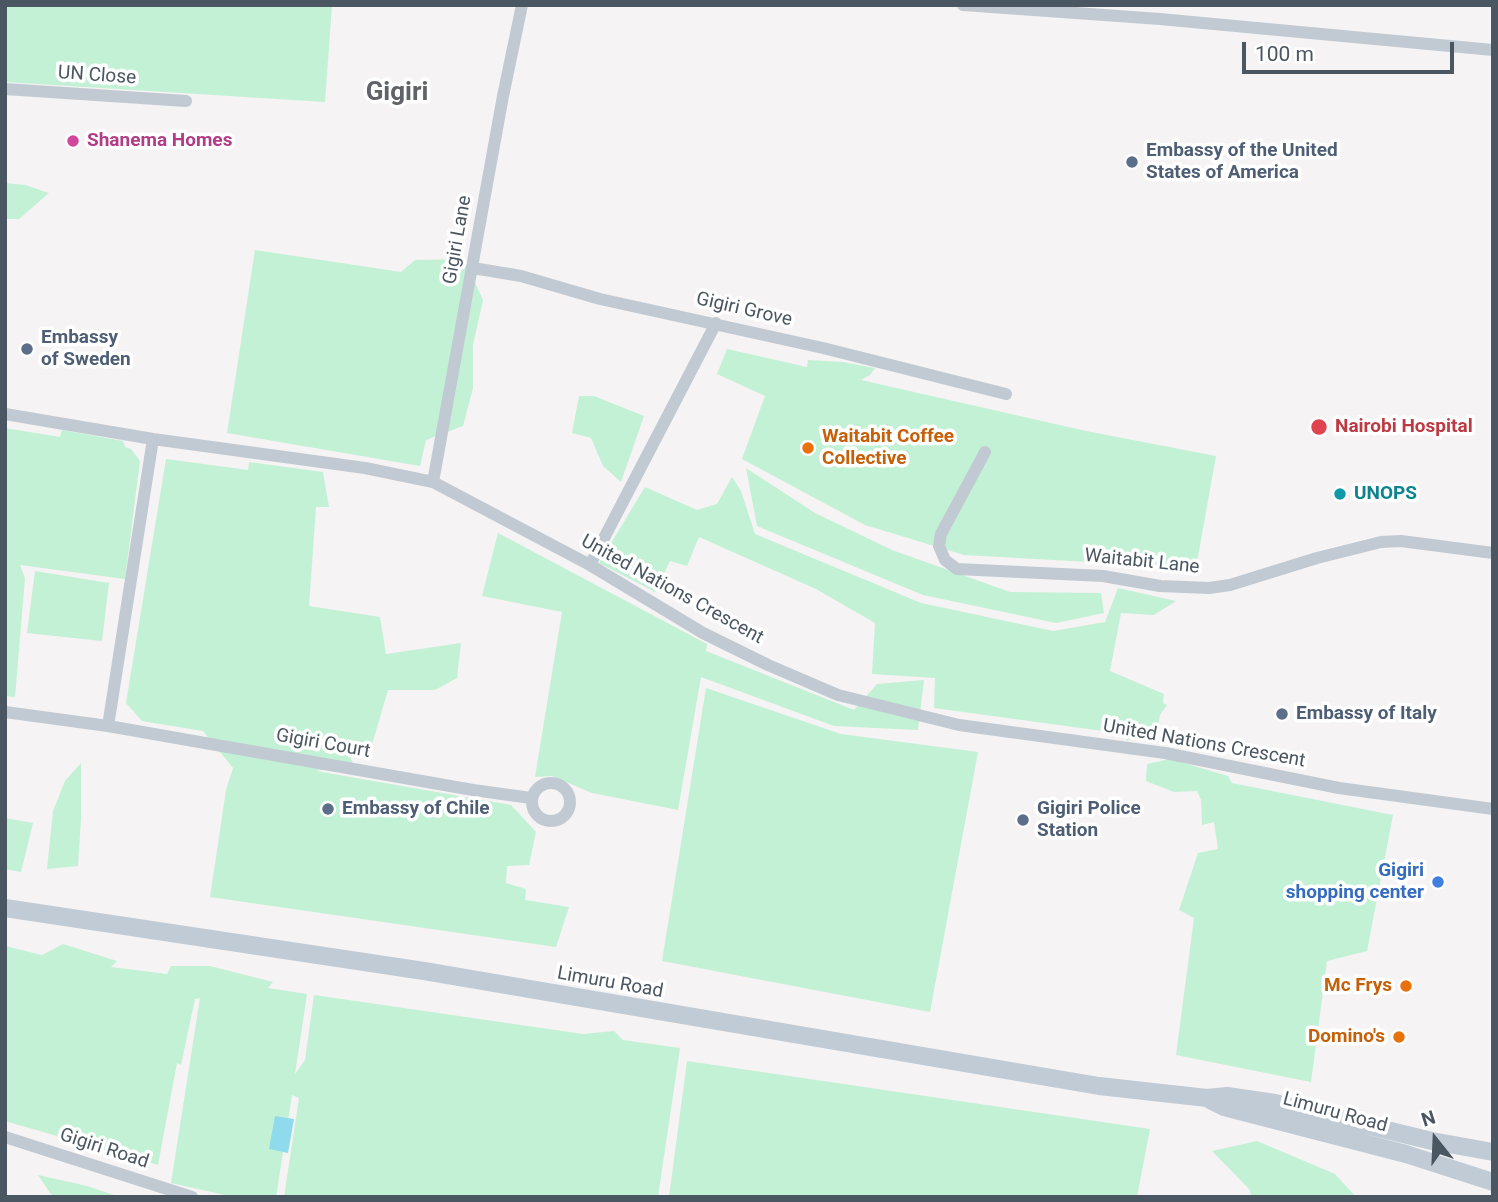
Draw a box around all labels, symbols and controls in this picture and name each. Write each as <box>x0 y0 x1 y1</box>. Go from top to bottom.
scale bar <box>1246 28 1458 72</box>
text: 100 m <box>1255 42 1314 66</box>
street label: UN Close <box>57 62 137 90</box>
district label: Gigiri <box>366 77 428 109</box>
place label: Shanema Homes <box>87 130 232 152</box>
marker: Shanema Homes <box>65 133 81 149</box>
place label: Embassy of the United States of America <box>1146 140 1338 184</box>
marker: Embassy of the United States of America <box>1124 154 1140 170</box>
street label: Gigiri Lane <box>439 194 477 286</box>
street label: Gigiri Grove <box>694 288 794 332</box>
place label: Embassy of Sweden <box>41 327 131 371</box>
marker: Embassy of Sweden <box>19 341 35 357</box>
place label: Nairobi Hospital <box>1335 416 1473 438</box>
marker: Nairobi Hospital <box>1309 417 1329 437</box>
place label: Waitabit Coffee Collective <box>822 426 954 470</box>
marker: Waitabit Coffee Collective <box>800 440 816 456</box>
place label: UNOPS <box>1354 483 1417 505</box>
marker: UNOPS <box>1332 486 1348 502</box>
street label: United Nations Crescent <box>577 530 767 650</box>
street label: Waitabit Lane <box>1083 545 1201 579</box>
place label: Embassy of Italy <box>1296 703 1437 725</box>
marker: Embassy of Italy <box>1274 706 1290 722</box>
street label: United Nations Crescent <box>1101 715 1307 773</box>
street label: Gigiri Court <box>274 724 372 764</box>
place label: Embassy of Chile <box>342 798 489 820</box>
place label: Gigiri Police Station <box>1037 798 1141 842</box>
marker: Embassy of Chile <box>320 801 336 817</box>
marker: Gigiri Police Station <box>1015 812 1031 828</box>
place label: Gigiri shopping center <box>1286 860 1424 904</box>
marker: Gigiri shopping center <box>1430 874 1446 890</box>
street label: Limuru Road <box>555 962 665 1004</box>
place label: Mc Frys <box>1324 975 1392 997</box>
marker: Mc Frys <box>1398 978 1414 994</box>
place label: Domino's <box>1308 1026 1385 1048</box>
marker: Domino's <box>1391 1029 1407 1045</box>
street label: Limuru Road <box>1280 1088 1390 1138</box>
north arrow <box>1400 1104 1470 1174</box>
text: N <box>1418 1106 1438 1132</box>
street label: Gigiri Road <box>57 1124 151 1174</box>

